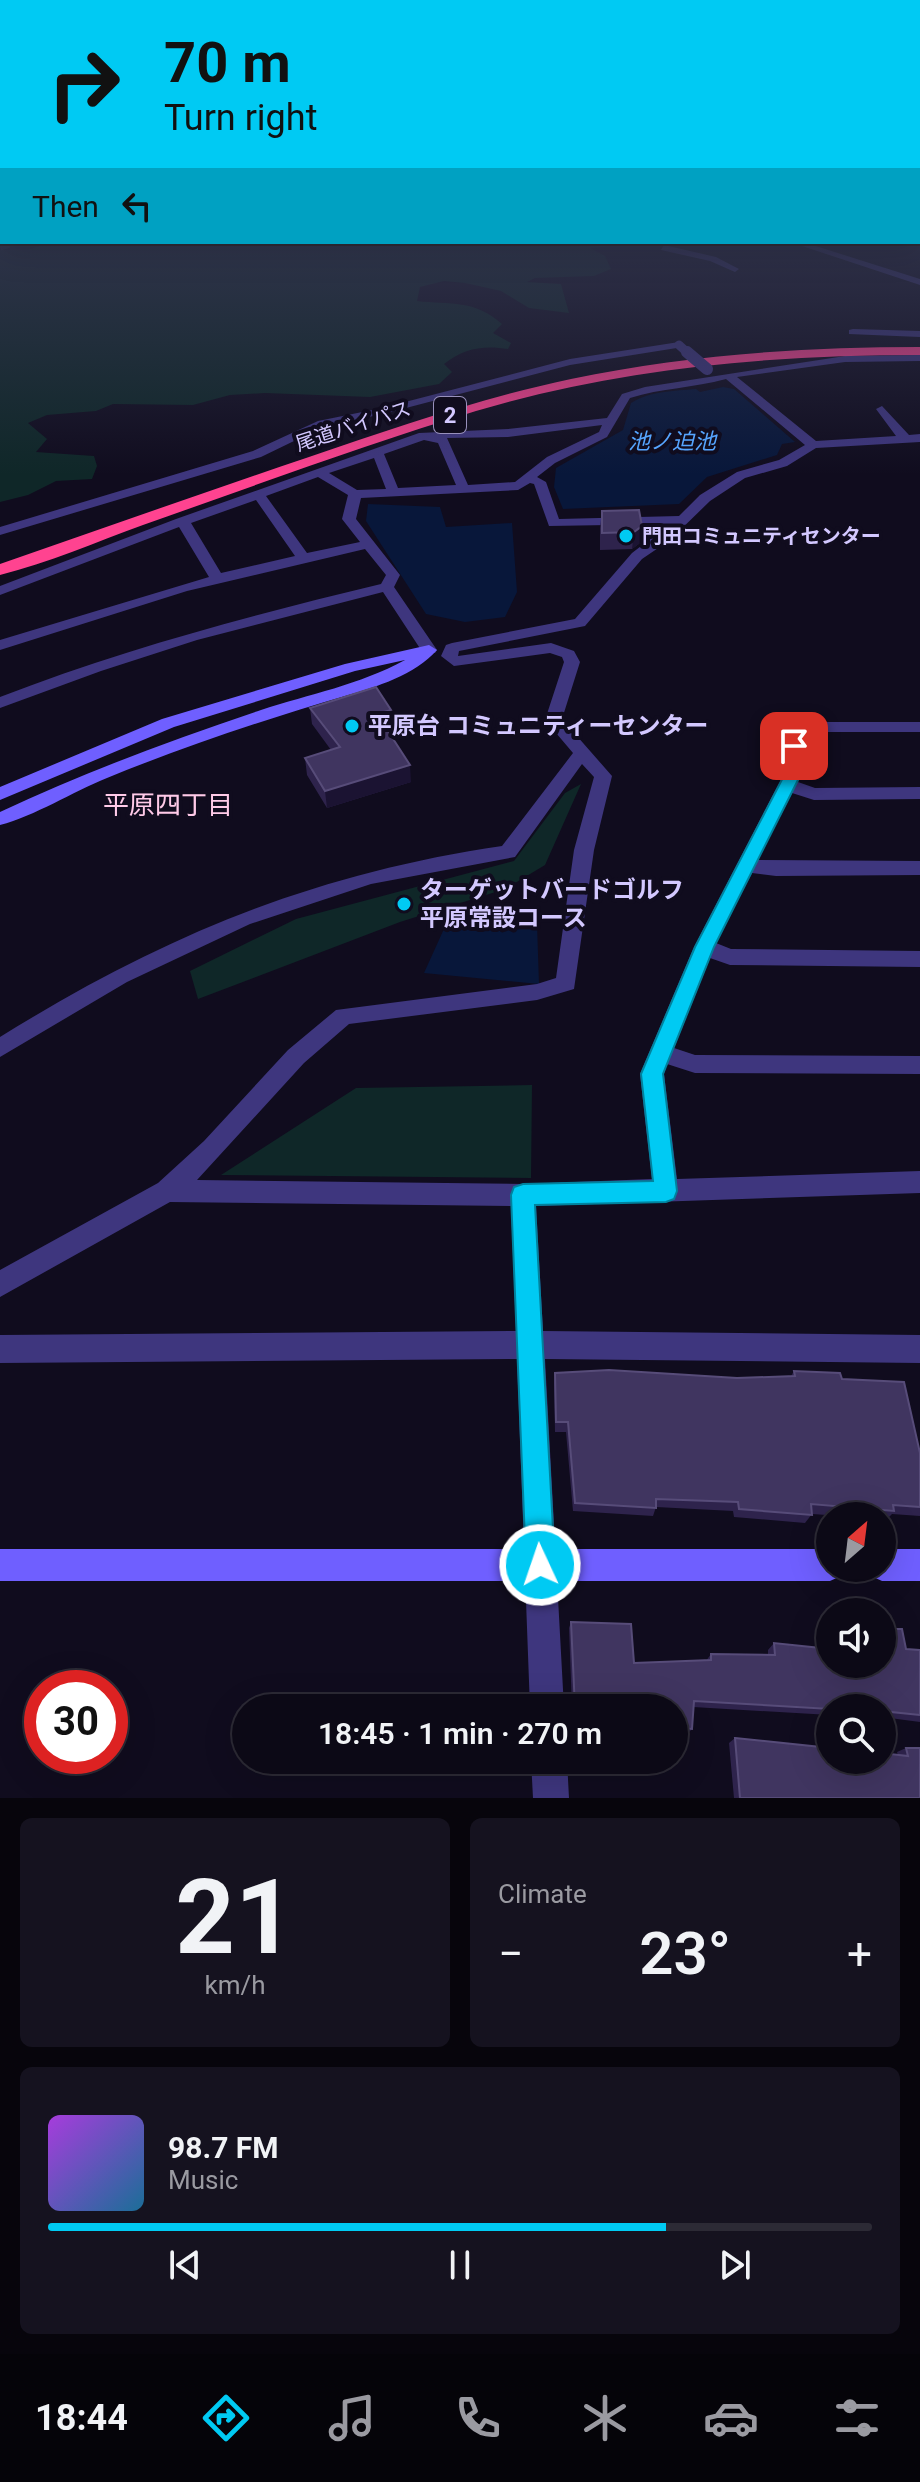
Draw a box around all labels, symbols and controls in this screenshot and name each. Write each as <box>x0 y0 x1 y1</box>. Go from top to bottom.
text: 70 m <box>164 30 291 96</box>
icon: right <box>32 32 136 136</box>
text: Turn right <box>164 97 317 139</box>
icon: left <box>115 184 159 228</box>
text: Then <box>32 189 99 224</box>
street label: 尾道バイパス <box>292 396 414 456</box>
road number: 2 <box>434 397 466 433</box>
water label: 池ノ迫池 <box>628 429 718 454</box>
place label: 門田コミュニティセンター <box>642 524 881 548</box>
marker: 門田コミュニティセンター <box>617 527 635 545</box>
place label: 平原台 コミュニティーセンター <box>368 712 709 740</box>
pin <box>760 712 828 780</box>
marker: 平原台 コミュニティーセンター <box>343 717 361 735</box>
icon: arrive <box>772 724 816 768</box>
district label: 平原四丁目 <box>103 790 233 820</box>
place label: ターゲットバードゴルフ 平原常設コース <box>420 876 684 932</box>
marker: ターゲットバードゴルフ 平原常設コース <box>395 895 413 913</box>
north arrow <box>816 1502 896 1582</box>
map controls <box>816 1502 896 1774</box>
position arrow <box>498 1523 582 1607</box>
button: sound <box>816 1598 896 1678</box>
speed limit sign: 30 <box>24 1670 128 1774</box>
button: search <box>816 1694 896 1774</box>
text: 18:45 · 1 min · 270 m <box>318 1716 602 1751</box>
text: 21 <box>175 1857 295 1978</box>
text: Climate <box>498 1879 587 1909</box>
text: 23° <box>639 1918 731 1989</box>
text: − <box>498 1928 523 1980</box>
text: + <box>847 1928 872 1980</box>
text: km/h <box>204 1970 266 2000</box>
text: 98.7 FM <box>168 2130 279 2165</box>
text: Music <box>168 2165 238 2195</box>
icon: previous <box>163 2243 207 2287</box>
icon: pause <box>438 2243 482 2287</box>
icon: next <box>713 2243 757 2287</box>
icon: directions <box>198 2390 254 2446</box>
icon: music <box>324 2390 380 2446</box>
icon: phone <box>450 2390 506 2446</box>
icon: climate <box>577 2390 633 2446</box>
icon: car <box>703 2390 759 2446</box>
icon: filters <box>829 2390 885 2446</box>
text: 18:44 <box>35 2397 128 2439</box>

